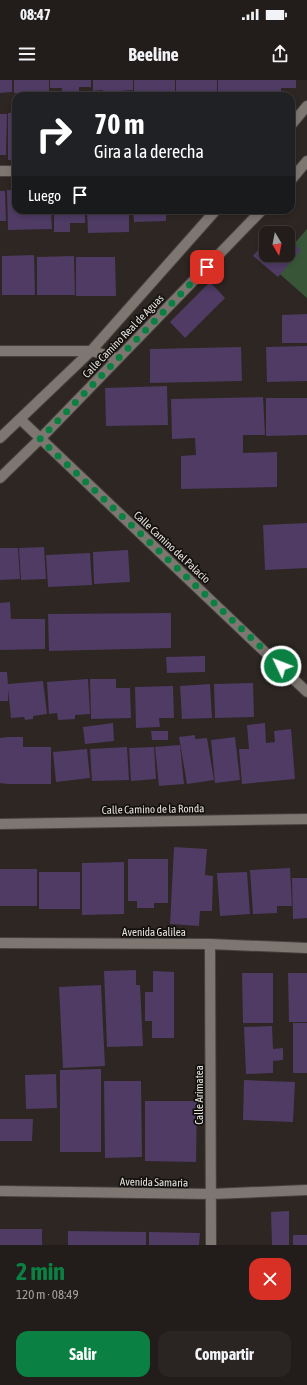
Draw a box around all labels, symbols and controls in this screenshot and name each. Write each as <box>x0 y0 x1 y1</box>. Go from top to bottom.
text: 08:47 <box>20 6 51 23</box>
icon: menu <box>16 43 38 65</box>
icon: share <box>269 43 291 65</box>
text: Beeline <box>128 44 179 65</box>
icon: right <box>28 108 80 160</box>
text: 70 m <box>94 108 144 140</box>
text: Gira a la derecha <box>94 141 204 162</box>
icon: arrive <box>69 184 91 206</box>
text: Luego <box>28 187 61 204</box>
north arrow <box>259 226 295 262</box>
map controls <box>259 226 295 262</box>
pin <box>190 250 224 284</box>
icon: arrive <box>196 256 218 278</box>
street label: Calle Camino Real de Aguas <box>80 292 166 380</box>
street label: Calle Camino del Palacio <box>132 509 212 585</box>
position arrow <box>260 645 302 687</box>
street label: Calle Camino de la Ronda <box>102 802 204 816</box>
street label: Avenida Galilea <box>122 926 186 938</box>
street label: Calle Arimatea <box>193 1065 205 1125</box>
street label: Avenida Samaria <box>120 1175 188 1189</box>
text: 2 min <box>16 1258 65 1285</box>
button: close <box>249 1258 291 1300</box>
text: 120 m · 08:49 <box>16 1287 79 1302</box>
button: Salir <box>16 1331 150 1377</box>
button: Compartir <box>158 1331 291 1377</box>

